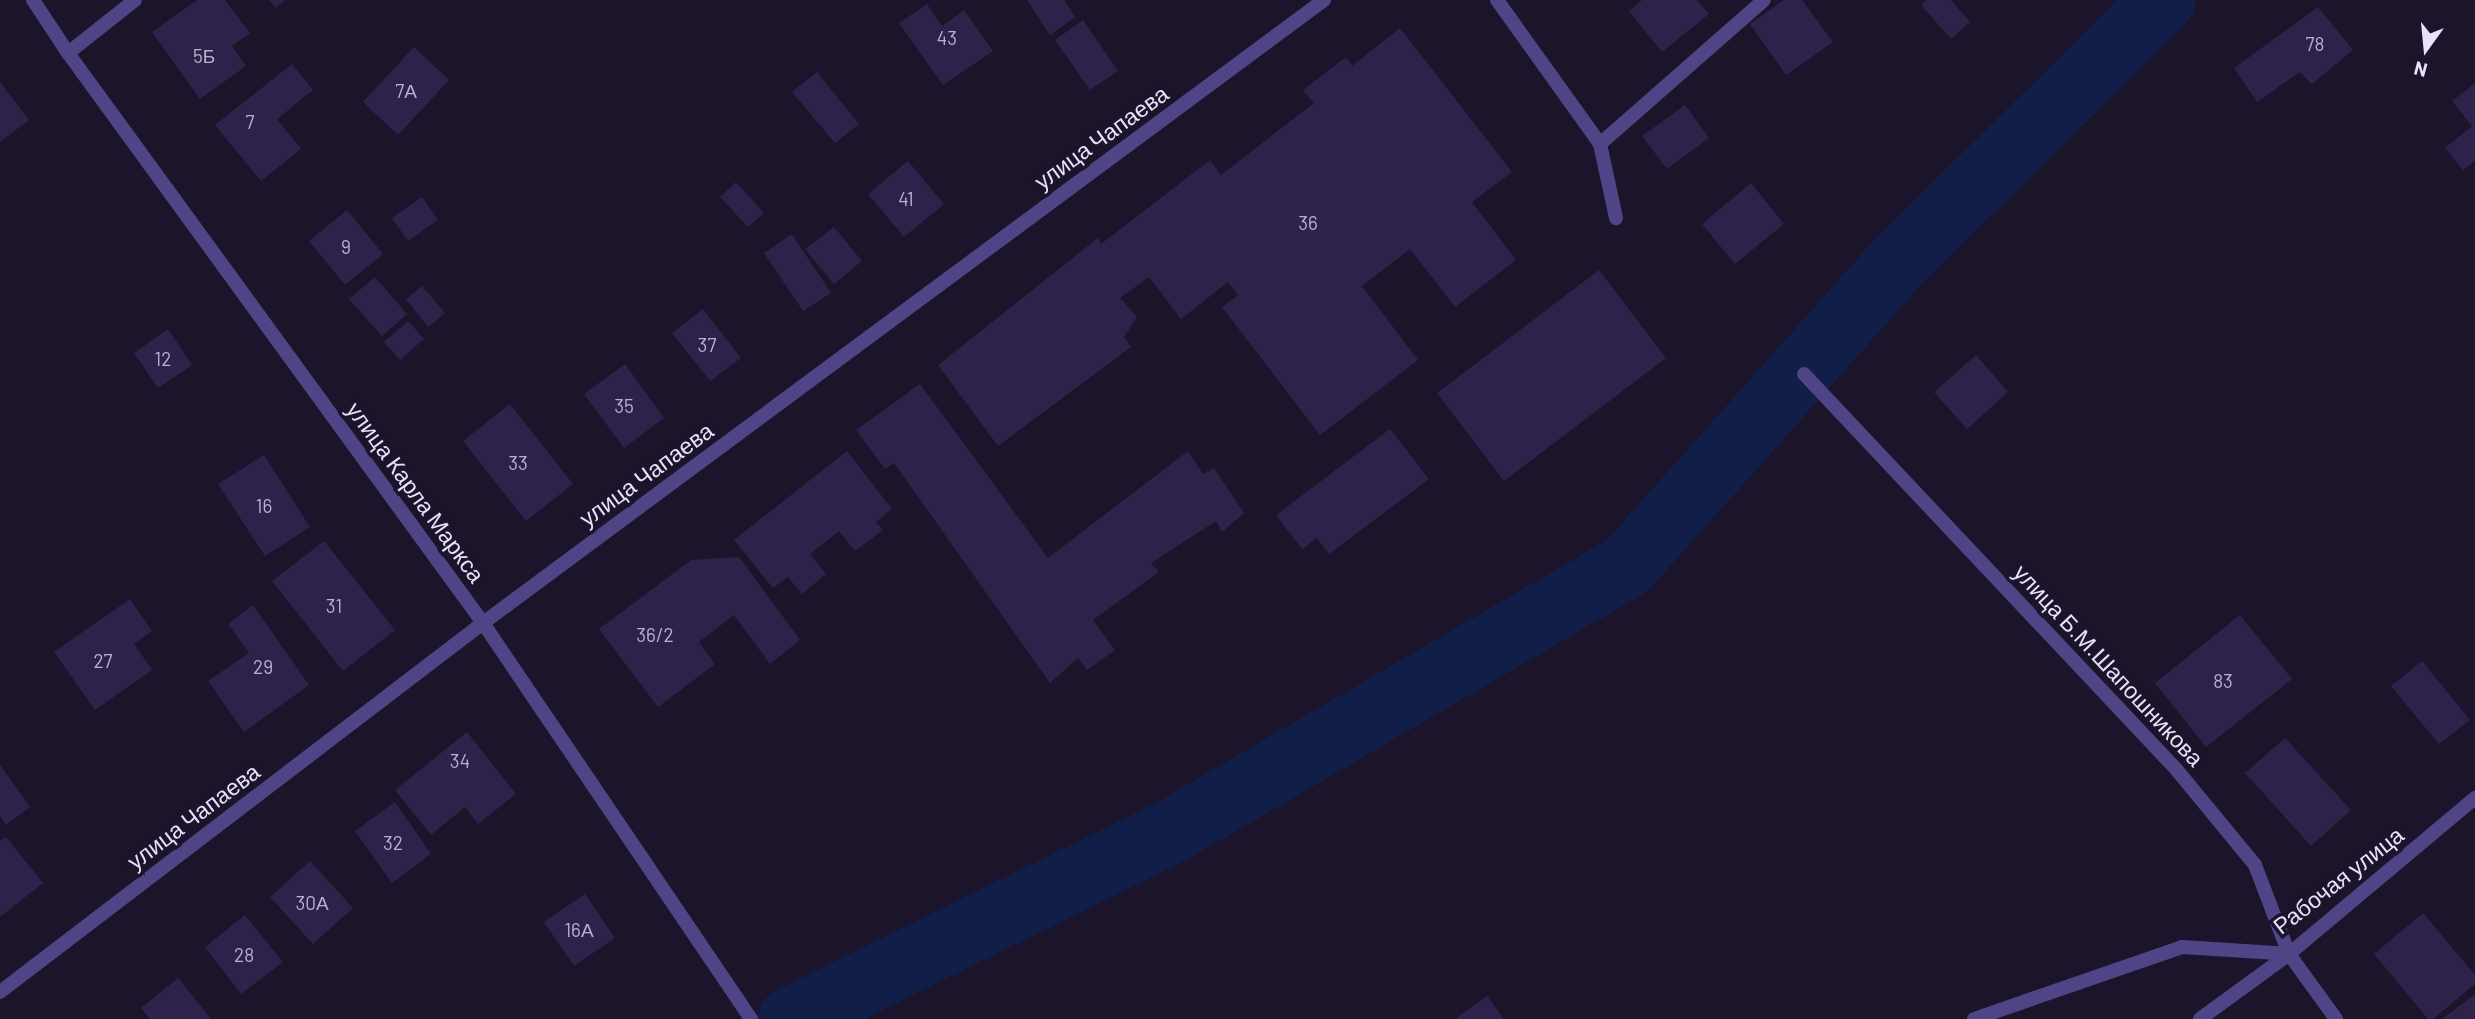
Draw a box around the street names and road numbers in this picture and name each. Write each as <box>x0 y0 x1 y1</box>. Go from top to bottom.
street label: улица Чапаева <box>1029 79 1173 195</box>
street label: улица Карла Маркса <box>341 396 491 588</box>
street label: улица Чапаева <box>574 416 718 532</box>
street label: улица Б.М.Шапошникова <box>2008 558 2210 772</box>
street label: улица Чапаева <box>121 757 265 875</box>
street label: Рабочая улица <box>2267 821 2409 939</box>

